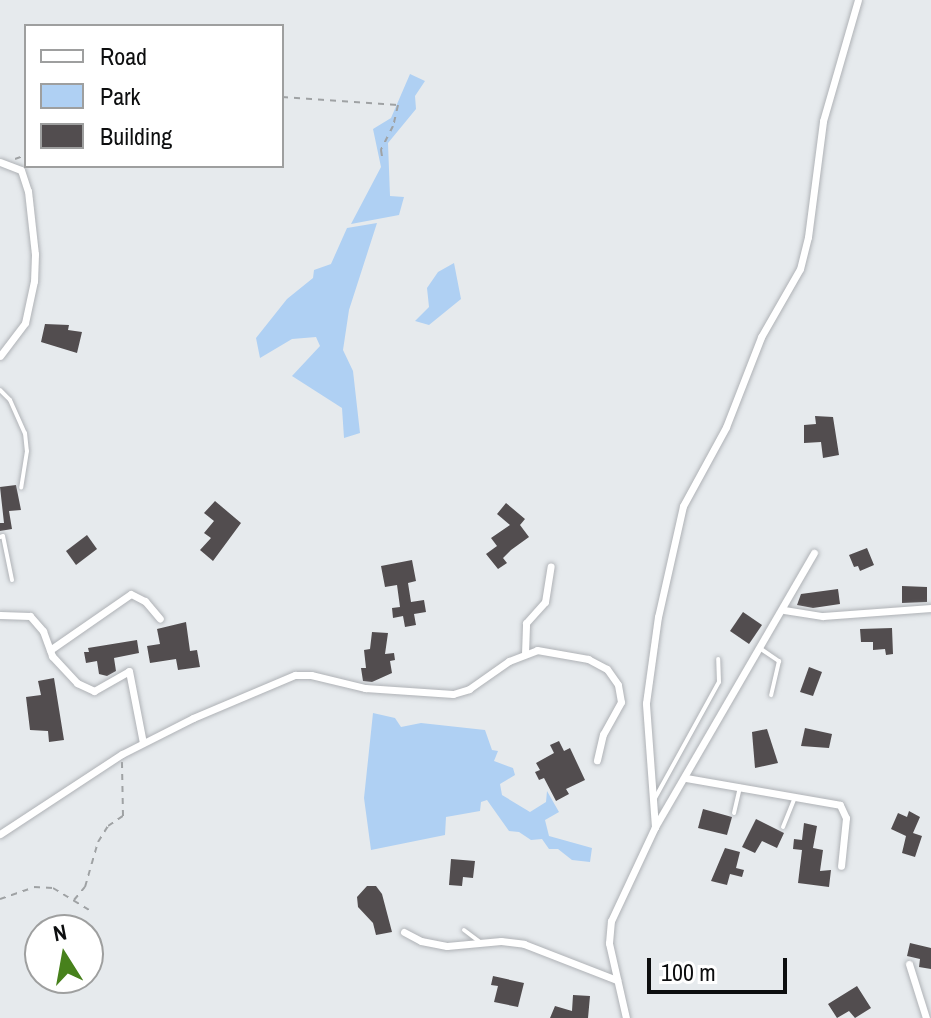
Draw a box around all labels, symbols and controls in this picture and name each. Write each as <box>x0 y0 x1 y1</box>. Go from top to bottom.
legend <box>24 24 284 168</box>
text: Road <box>100 40 147 72</box>
text: Park <box>100 80 140 112</box>
text: Building <box>100 120 172 152</box>
north arrow <box>24 914 104 994</box>
text: N <box>51 916 69 948</box>
scale bar <box>651 942 791 992</box>
text: 100 m <box>661 956 716 988</box>

